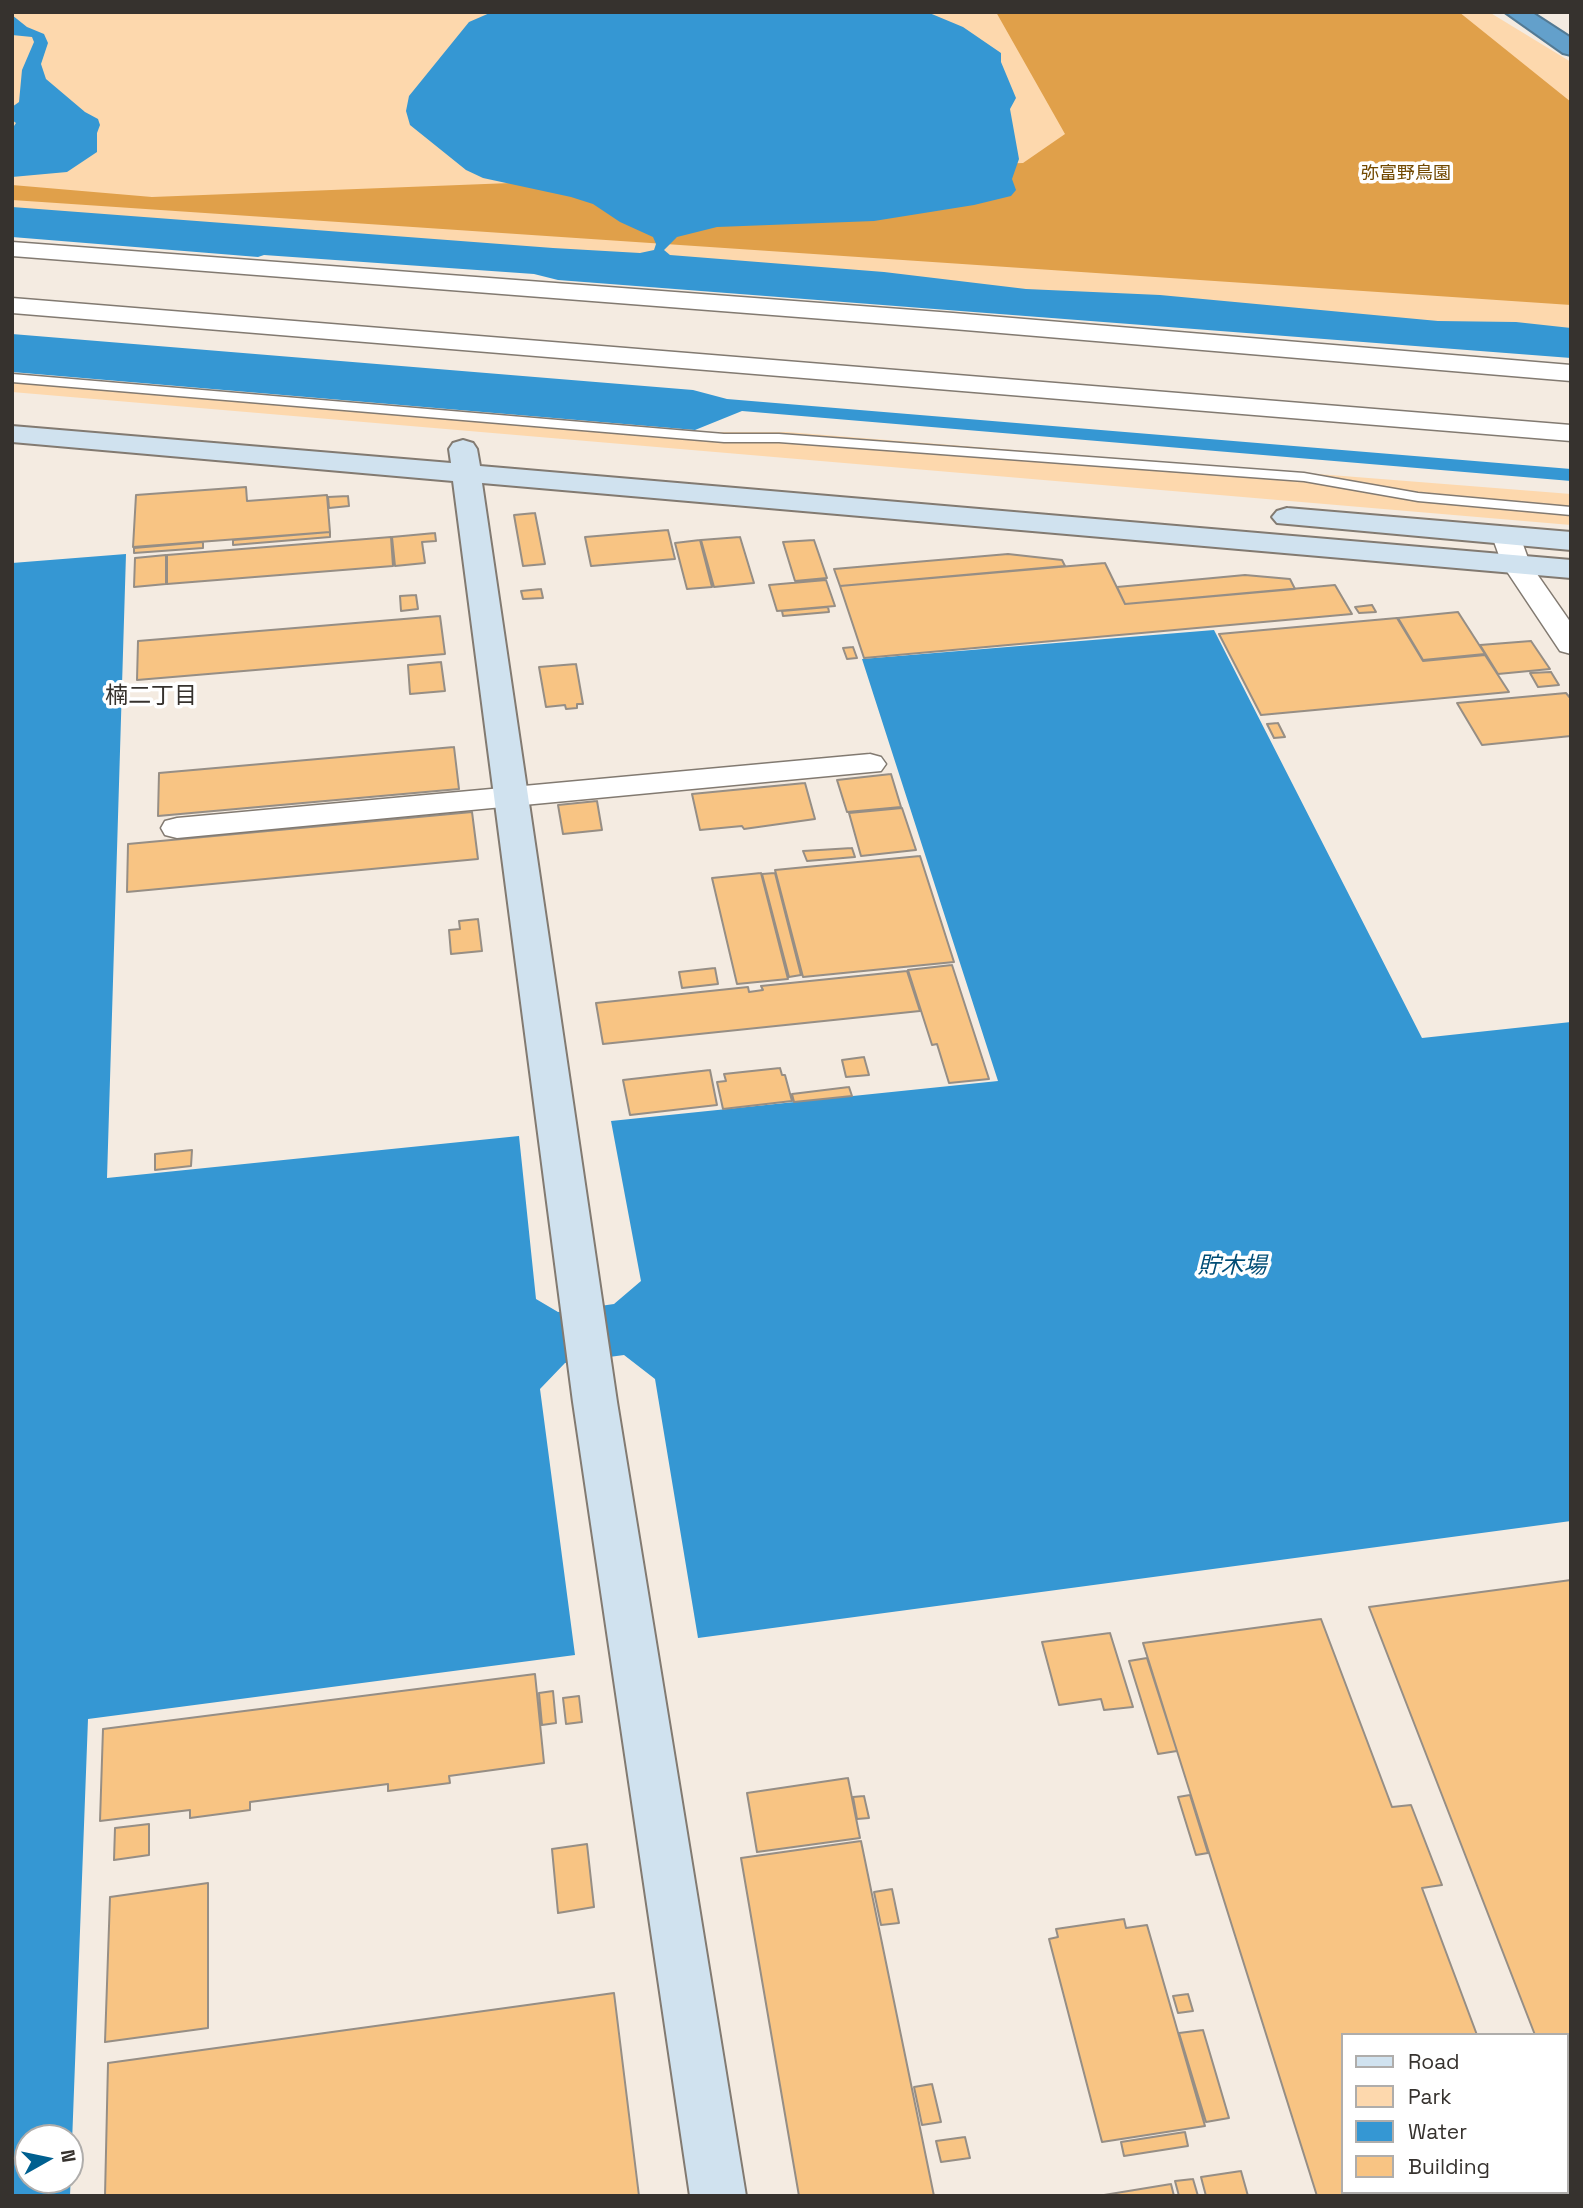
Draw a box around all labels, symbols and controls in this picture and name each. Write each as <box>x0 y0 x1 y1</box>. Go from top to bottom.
park label: 弥富野鳥園 <box>1361 163 1451 185</box>
district label: 楠二丁目 <box>105 683 197 711</box>
water label: 貯木場 <box>1198 1253 1266 1281</box>
legend <box>1342 2033 1569 2194</box>
text: Road <box>1408 2048 1460 2075</box>
text: Park <box>1408 2083 1452 2110</box>
text: Water <box>1408 2118 1467 2145</box>
north arrow <box>14 2124 84 2194</box>
text: N <box>55 2148 82 2164</box>
text: Building <box>1408 2153 1490 2180</box>

